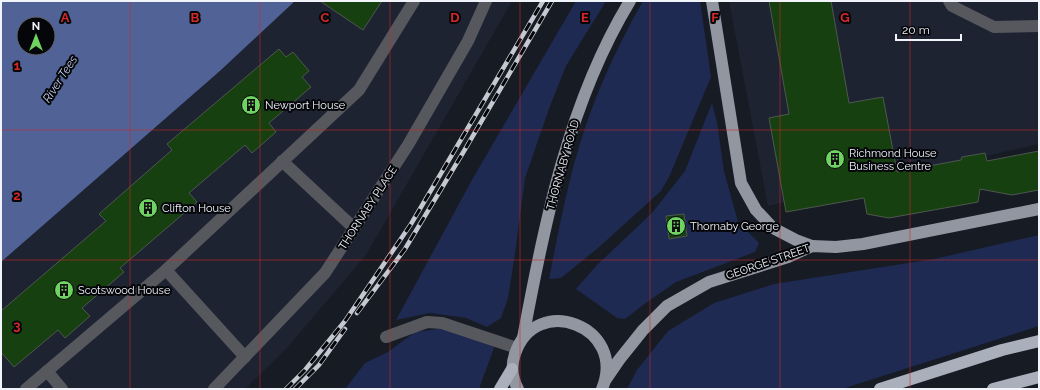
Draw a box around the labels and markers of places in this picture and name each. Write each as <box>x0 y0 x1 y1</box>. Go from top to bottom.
building icon: Newport House <box>240 94 262 116</box>
place label: Newport House <box>265 99 346 112</box>
place label: Richmond House Business Centre <box>849 147 937 173</box>
building icon: Richmond House Business Centre <box>824 148 846 170</box>
building icon: Clifton House <box>137 197 159 219</box>
place label: Clifton House <box>162 202 231 215</box>
building icon: Thornaby George <box>665 215 687 237</box>
place label: Thornaby George <box>690 220 779 233</box>
building icon: Scotswood House <box>53 279 75 301</box>
place label: Scotswood House <box>78 284 171 297</box>

